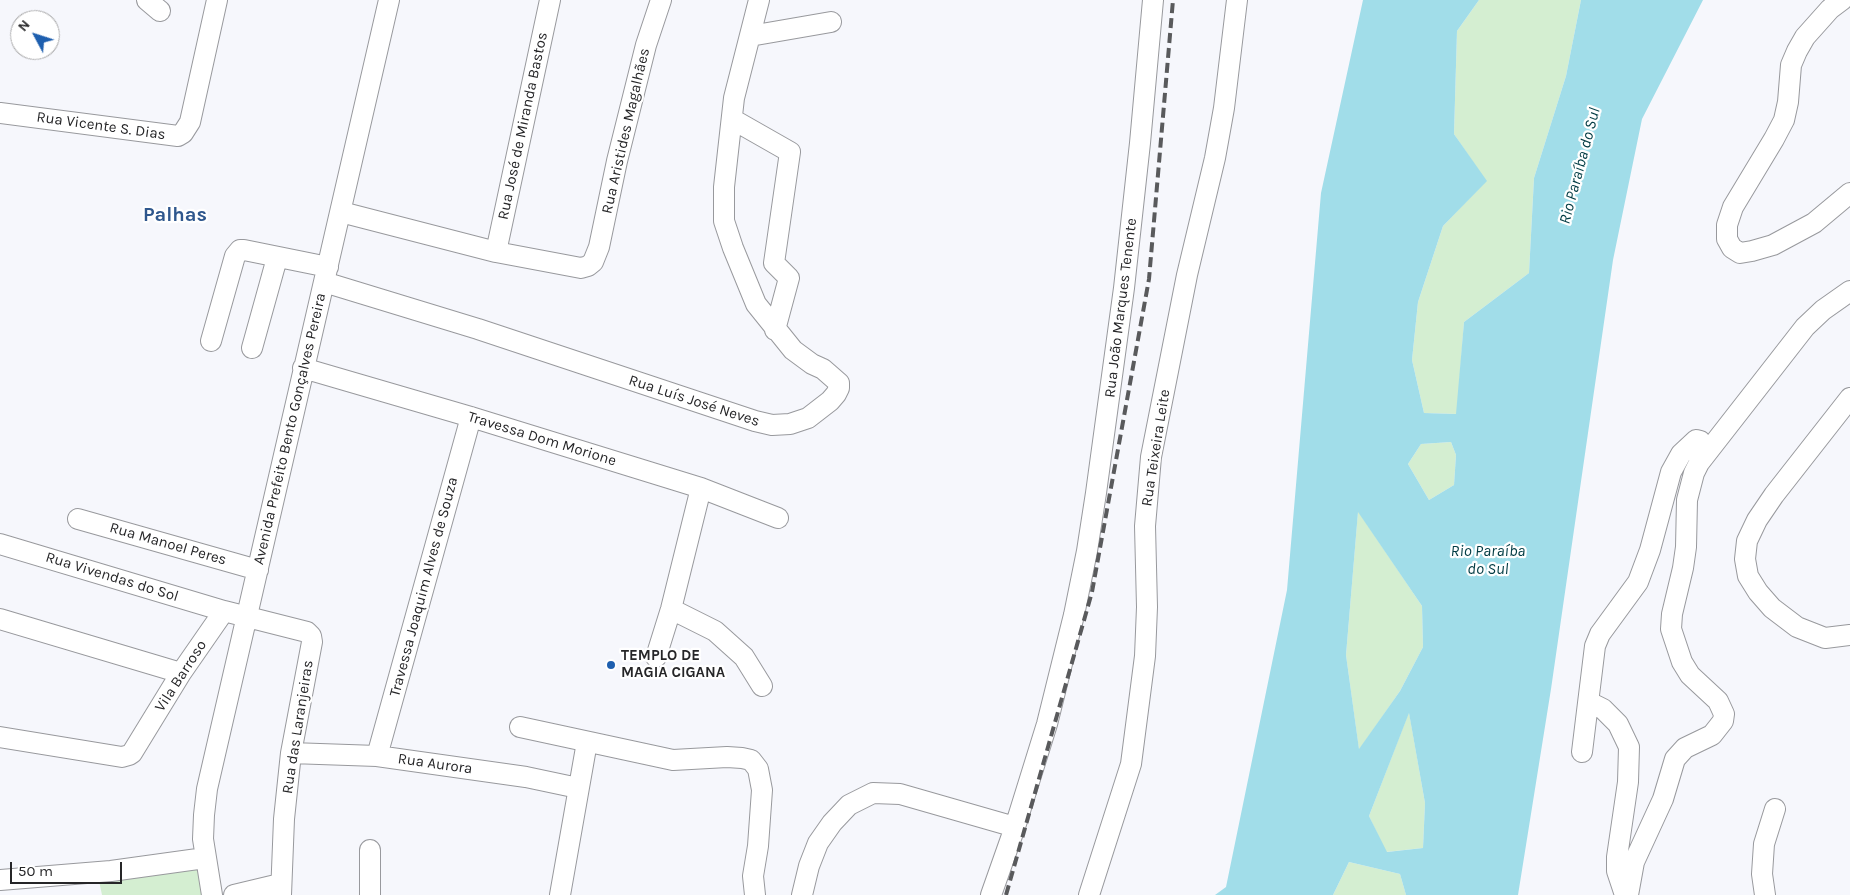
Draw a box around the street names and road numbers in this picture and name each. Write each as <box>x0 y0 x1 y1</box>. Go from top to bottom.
street label: Rua José de Miranda Bastos <box>494 31 552 221</box>
street label: Rua Aristides Magalhães <box>598 46 654 216</box>
street label: Rua Vicente S. Dias <box>35 108 167 144</box>
street label: Rua João Marques Tenente <box>1101 217 1141 399</box>
street label: Avenida Prefeito Bento Gonçalves Pereira <box>250 291 330 567</box>
street label: Rua Luís José Neves <box>626 371 762 431</box>
street label: Rua Teixeira Leite <box>1138 388 1174 508</box>
street label: Travessa Dom Morione <box>466 408 618 470</box>
street label: Travessa Joaquim Alves de Souza <box>386 475 462 699</box>
street label: Rua Manoel Peres <box>107 519 229 569</box>
street label: Rua Vivendas do Sol <box>43 548 181 606</box>
street label: Vila Barroso <box>151 637 211 715</box>
street label: Rua das Laranjeiras <box>279 659 317 795</box>
street label: Rua Aurora <box>397 750 473 778</box>

